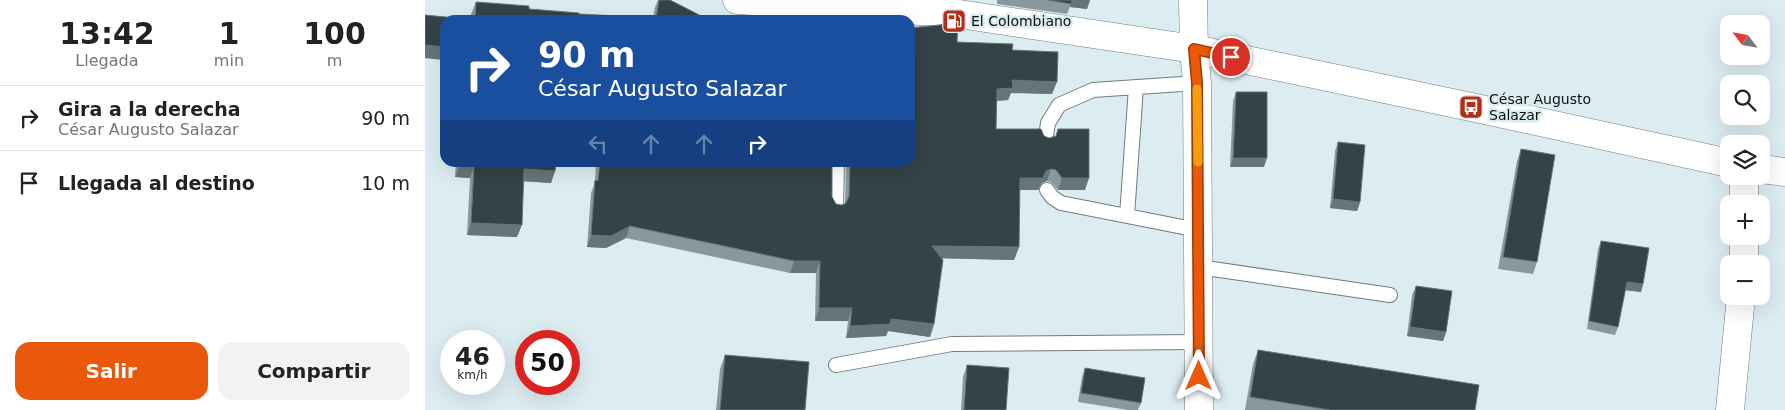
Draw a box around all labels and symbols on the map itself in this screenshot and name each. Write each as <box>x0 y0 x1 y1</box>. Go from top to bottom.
fuel station icon: El Colombiano <box>941 8 967 34</box>
place label: El Colombiano <box>971 13 1071 29</box>
north arrow <box>1720 15 1770 65</box>
pin <box>1210 36 1252 78</box>
place label: César Augusto Salazar <box>1489 91 1591 123</box>
bus stop icon: César Augusto Salazar <box>1458 94 1484 120</box>
speed limit sign: 50 <box>515 330 580 395</box>
position arrow <box>1172 349 1224 401</box>

